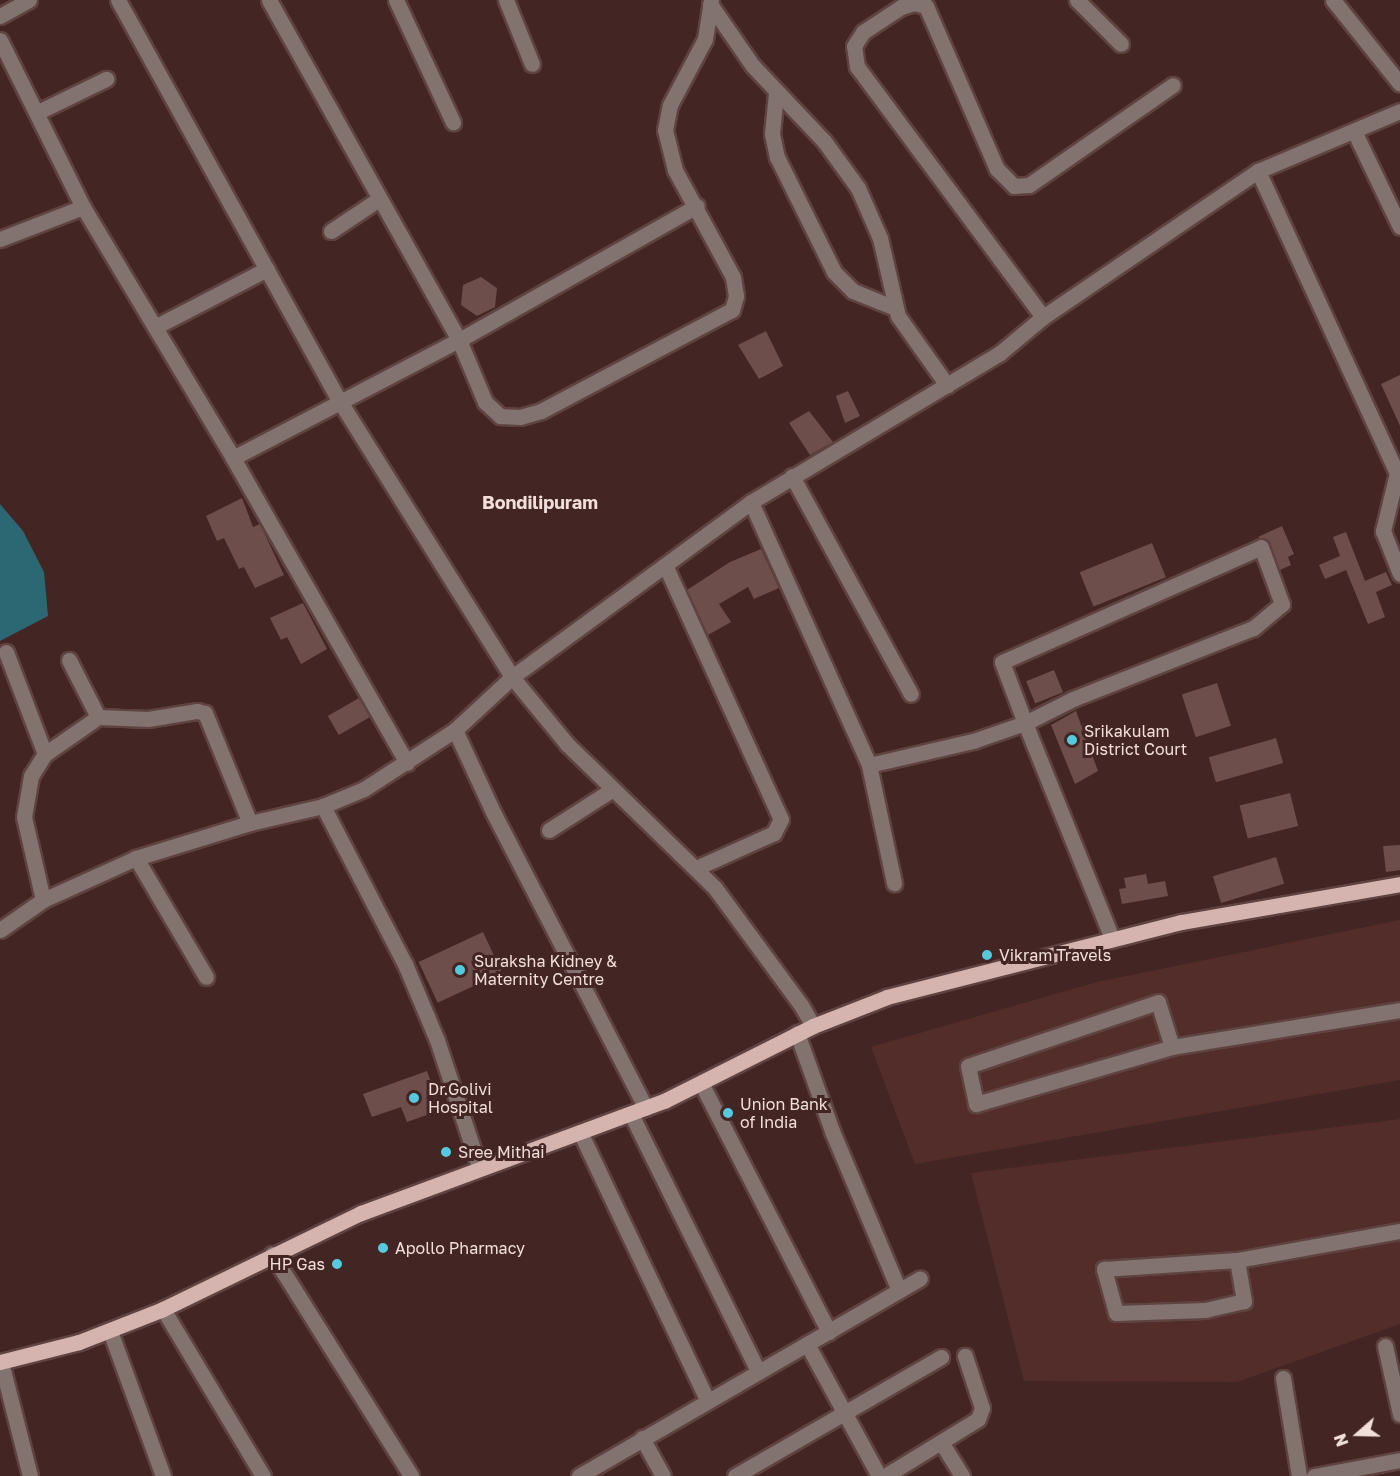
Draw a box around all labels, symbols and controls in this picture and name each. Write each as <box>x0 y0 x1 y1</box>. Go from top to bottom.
district label: Bondilipuram <box>482 491 598 513</box>
place label: Srikakulam District Court <box>1084 721 1187 759</box>
marker: Srikakulam District Court <box>1065 733 1079 747</box>
place label: Vikram Travels <box>999 945 1111 965</box>
marker: Vikram Travels <box>980 948 994 962</box>
place label: Suraksha Kidney & Maternity Centre <box>474 951 617 989</box>
marker: Suraksha Kidney & Maternity Centre <box>451 961 469 979</box>
place label: Dr.Golivi Hospital <box>428 1079 493 1117</box>
marker: Dr.Golivi Hospital <box>405 1089 423 1107</box>
place label: Union Bank of India <box>740 1094 828 1132</box>
marker: Union Bank of India <box>721 1106 735 1120</box>
place label: Sree Mithai <box>458 1142 544 1162</box>
marker: Sree Mithai <box>439 1145 453 1159</box>
place label: Apollo Pharmacy <box>395 1238 525 1258</box>
marker: Apollo Pharmacy <box>376 1241 390 1255</box>
place label: HP Gas <box>270 1254 325 1274</box>
marker: HP Gas <box>330 1257 344 1271</box>
north arrow <box>1328 1404 1388 1464</box>
text: N <box>1330 1431 1353 1449</box>

